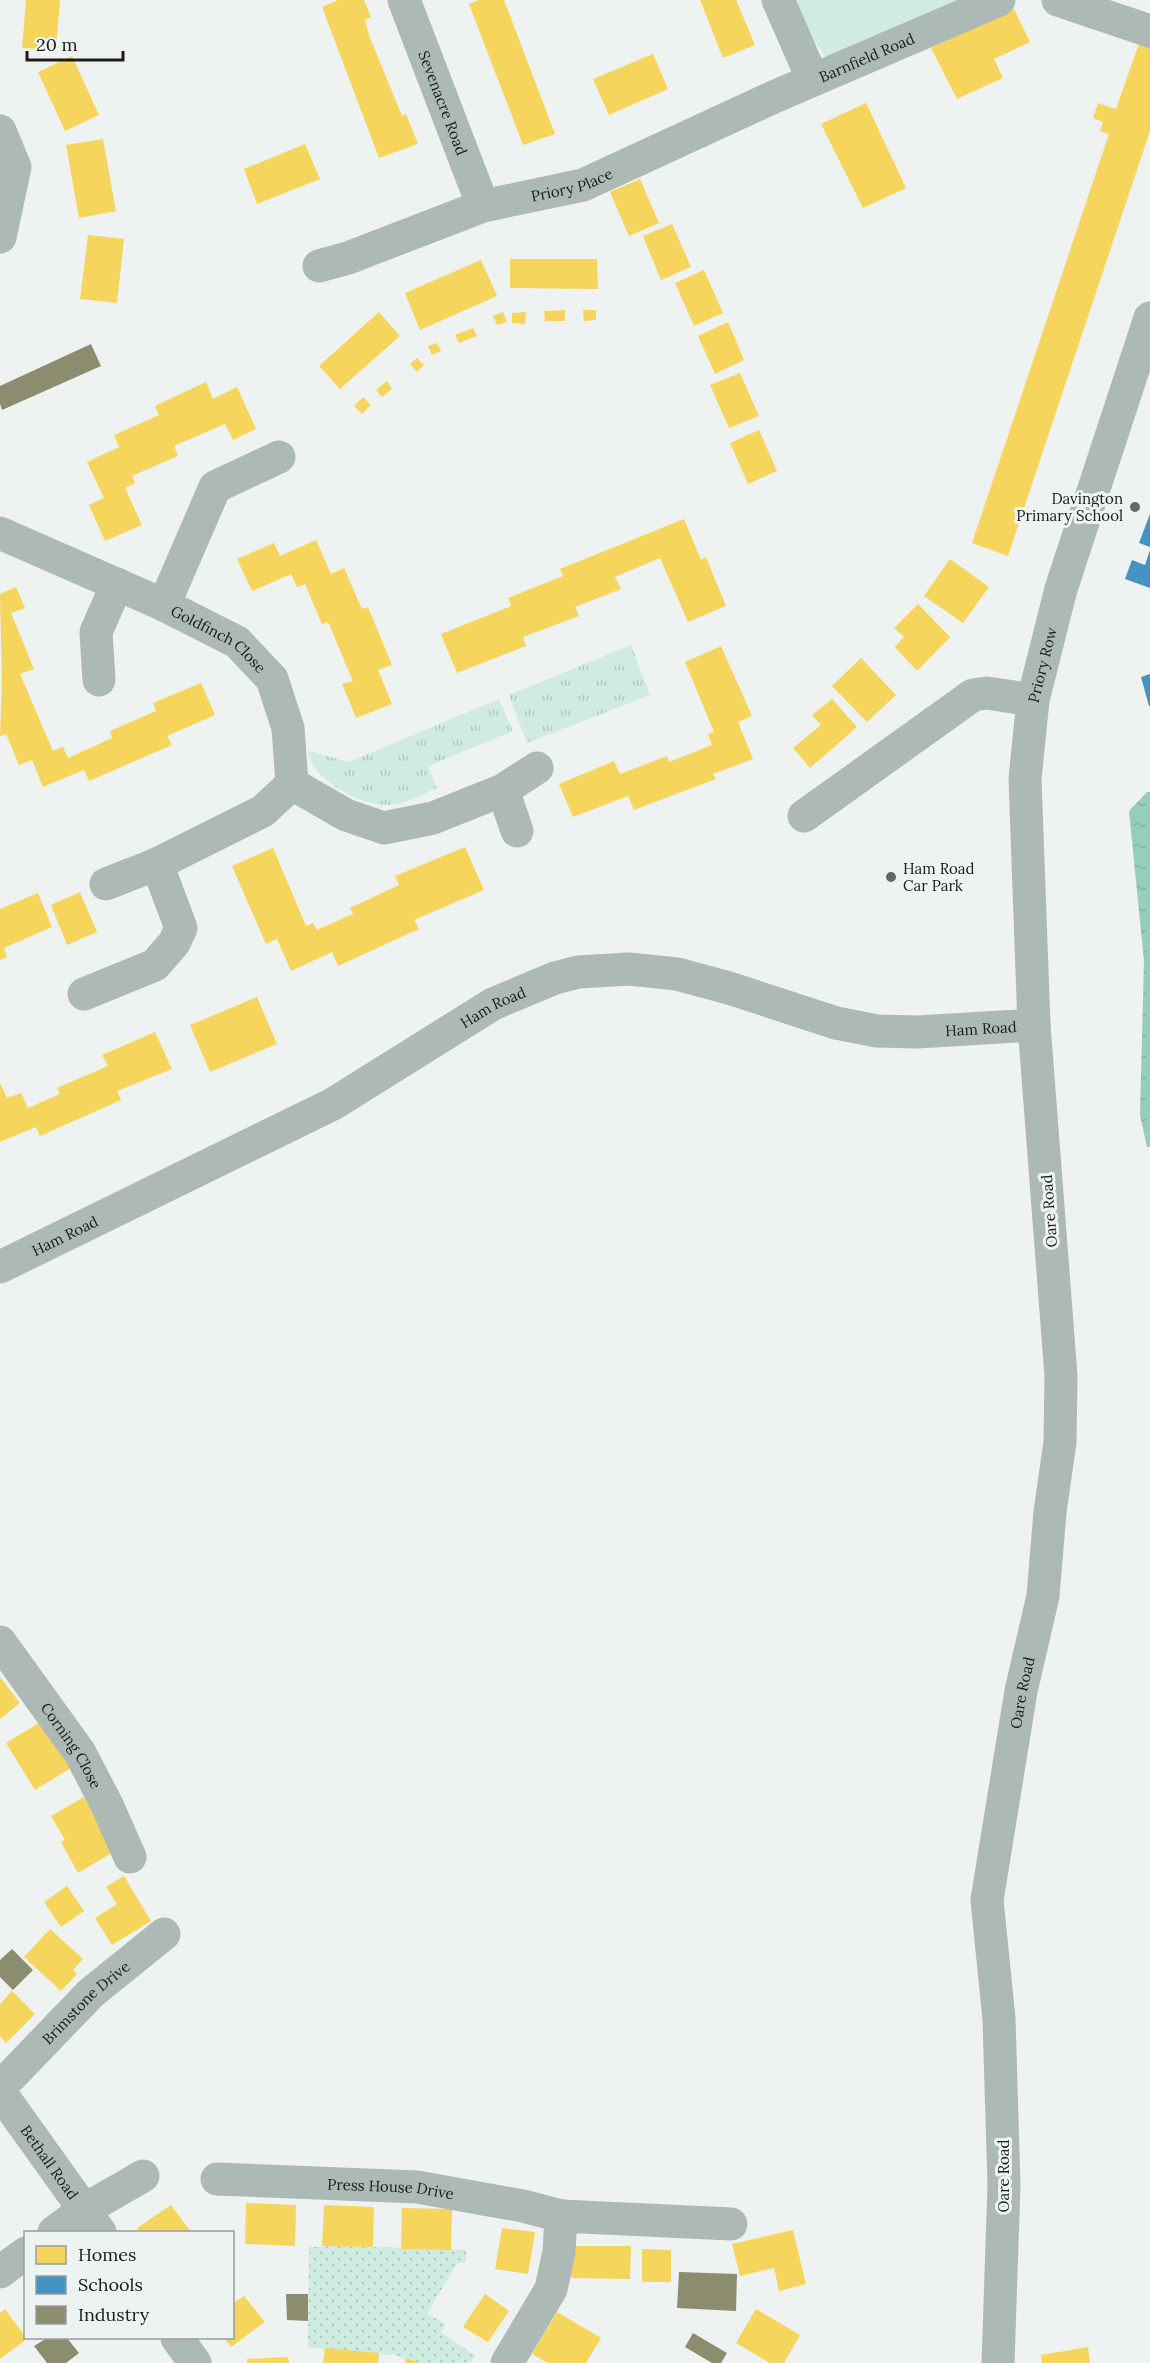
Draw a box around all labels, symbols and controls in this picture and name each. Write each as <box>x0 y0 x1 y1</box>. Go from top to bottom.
scale bar <box>27 24 123 62</box>
street label: Barnfield Road <box>816 28 917 86</box>
text: 20 m <box>36 33 78 56</box>
street label: Sevenacre Road <box>415 48 472 158</box>
street label: Priory Place <box>529 163 615 205</box>
place label: Davington Primary School <box>1016 489 1123 525</box>
marker: Davington Primary School <box>1128 500 1142 514</box>
street label: Goldfinch Close <box>168 601 270 677</box>
street label: Priory Row <box>1023 625 1061 705</box>
place label: Ham Road Car Park <box>903 859 975 895</box>
marker: Ham Road Car Park <box>884 870 898 884</box>
street label: Ham Road <box>456 982 528 1032</box>
street label: Ham Road <box>945 1017 1017 1040</box>
street label: Oare Road <box>1037 1174 1061 1248</box>
street label: Ham Road <box>28 1211 101 1260</box>
street label: Oare Road <box>1006 1655 1038 1730</box>
street label: Corning Close <box>37 1699 106 1792</box>
street label: Brimstone Drive <box>38 1956 133 2048</box>
street label: Bethall Road <box>17 2121 83 2203</box>
street label: Oare Road <box>994 2140 1013 2212</box>
street label: Press House Drive <box>327 2174 456 2203</box>
legend <box>24 2231 234 2339</box>
text: Homes <box>78 2243 136 2266</box>
text: Schools <box>78 2273 143 2296</box>
text: Industry <box>78 2303 150 2326</box>

